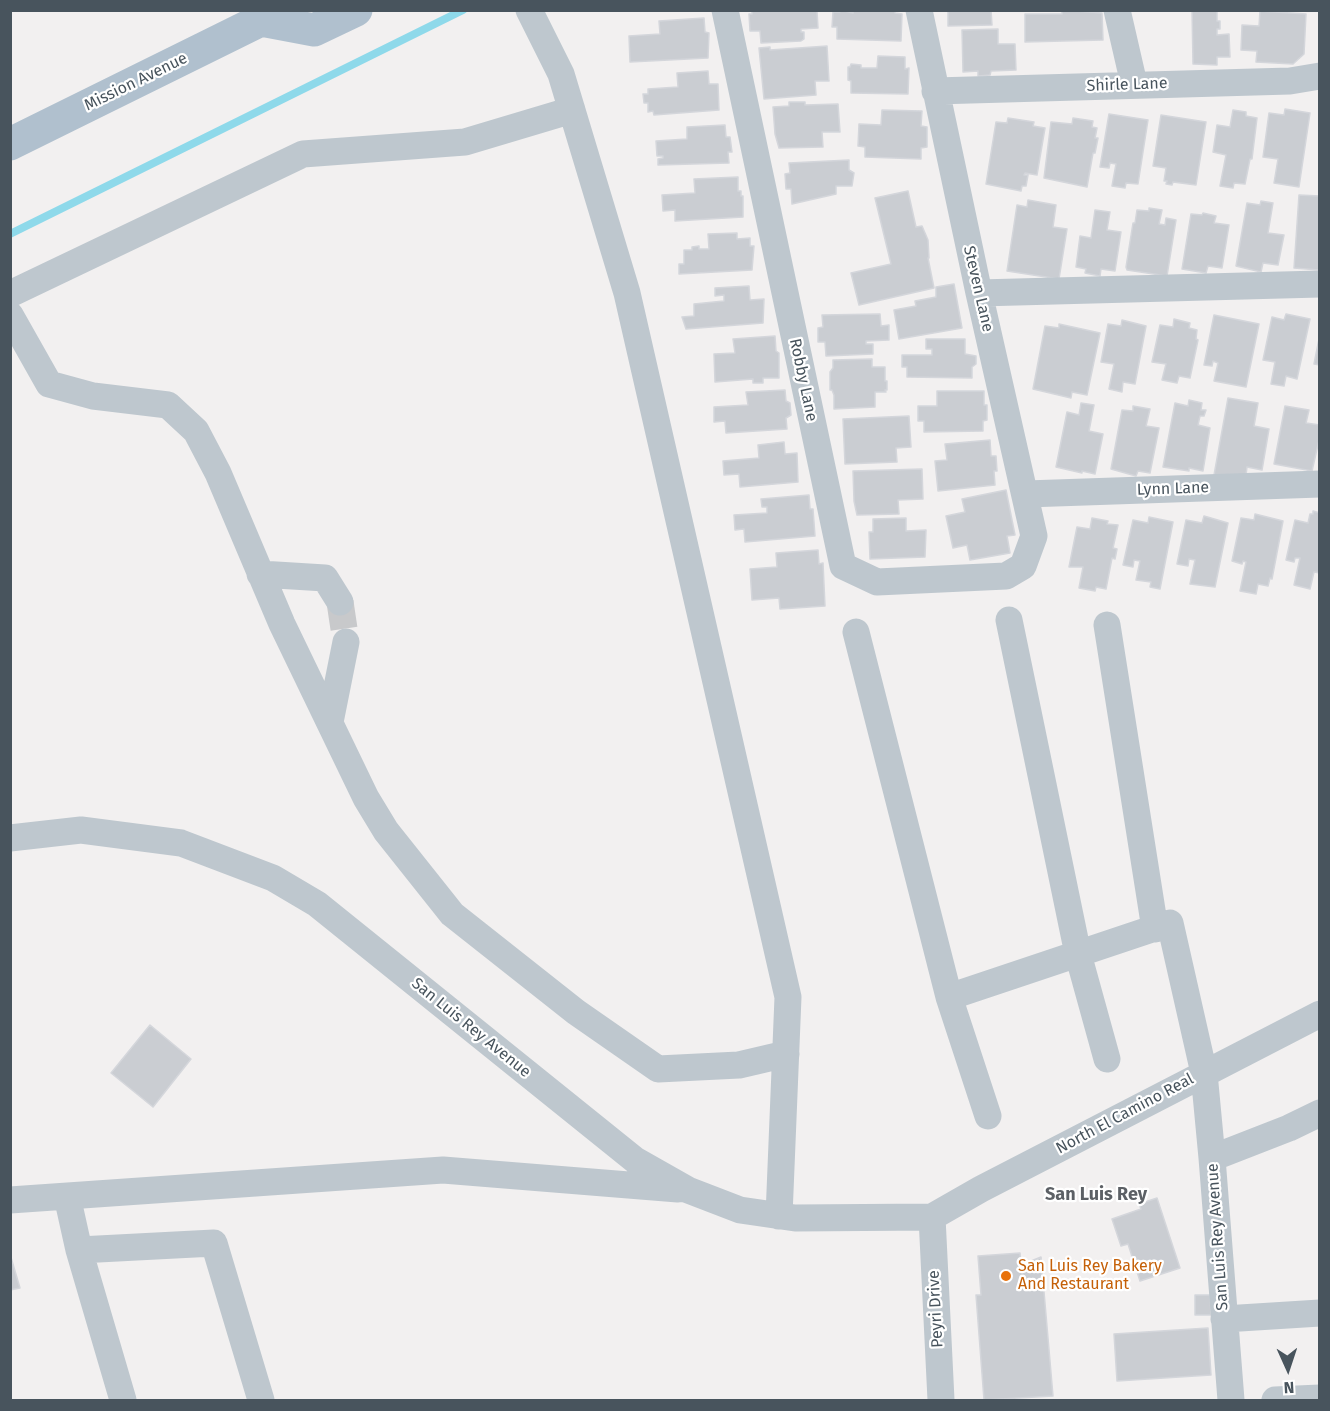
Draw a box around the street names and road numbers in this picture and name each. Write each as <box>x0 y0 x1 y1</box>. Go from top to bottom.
street label: Mission Avenue <box>81 49 191 115</box>
street label: Shirle Lane <box>1086 74 1168 96</box>
street label: Steven Lane <box>959 244 997 334</box>
street label: Robby Lane <box>785 337 821 423</box>
street label: Lynn Lane <box>1137 478 1209 500</box>
street label: San Luis Rey Avenue <box>408 974 534 1082</box>
street label: North El Camino Real <box>1053 1070 1197 1158</box>
street label: San Luis Rey Avenue <box>1203 1163 1233 1311</box>
street label: Peyri Drive <box>924 1270 948 1348</box>

